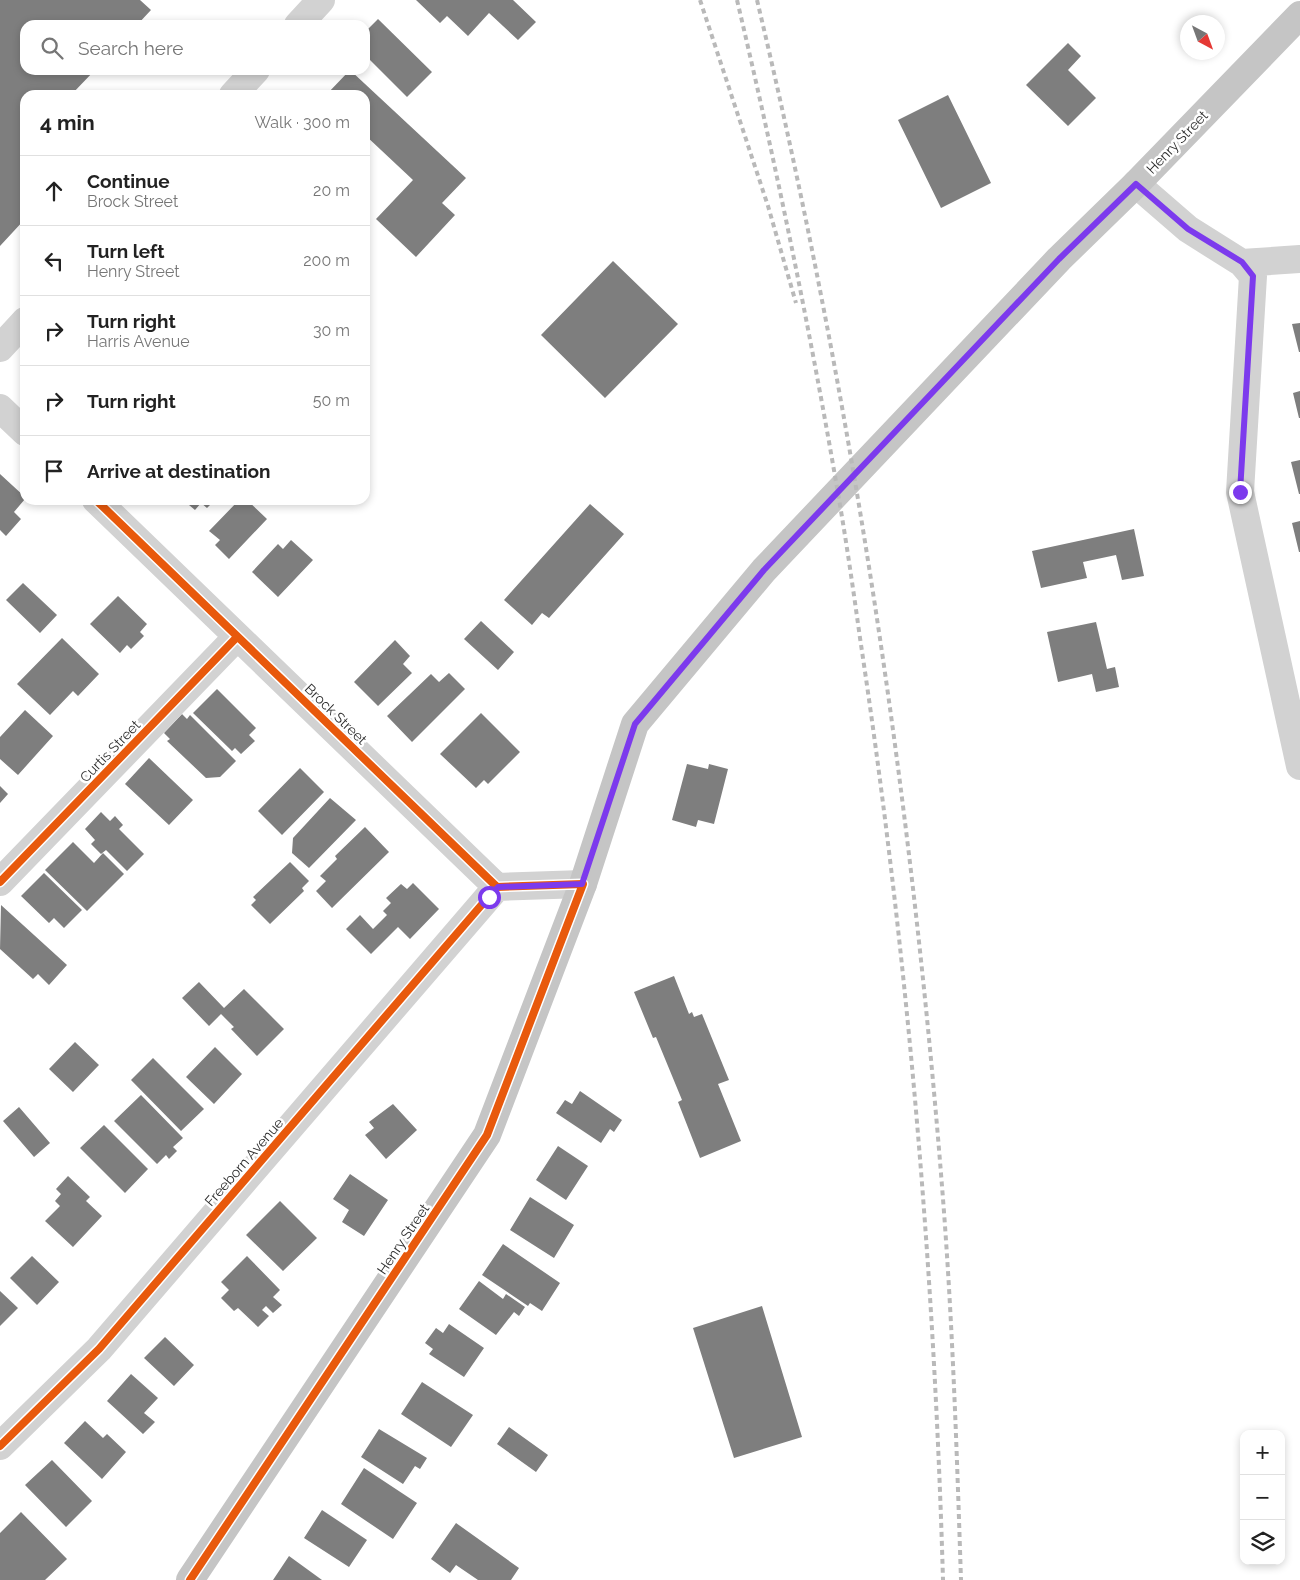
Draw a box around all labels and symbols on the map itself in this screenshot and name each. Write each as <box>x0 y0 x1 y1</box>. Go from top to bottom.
north arrow <box>1180 15 1225 60</box>
street label: Henry Street <box>1143 107 1211 177</box>
route end <box>1229 481 1252 504</box>
street label: Brock Street <box>302 681 370 748</box>
street label: Curtis Street <box>77 717 144 785</box>
route start <box>478 886 501 909</box>
street label: Freeborn Avenue <box>202 1115 286 1209</box>
street label: Henry Street <box>374 1201 432 1277</box>

